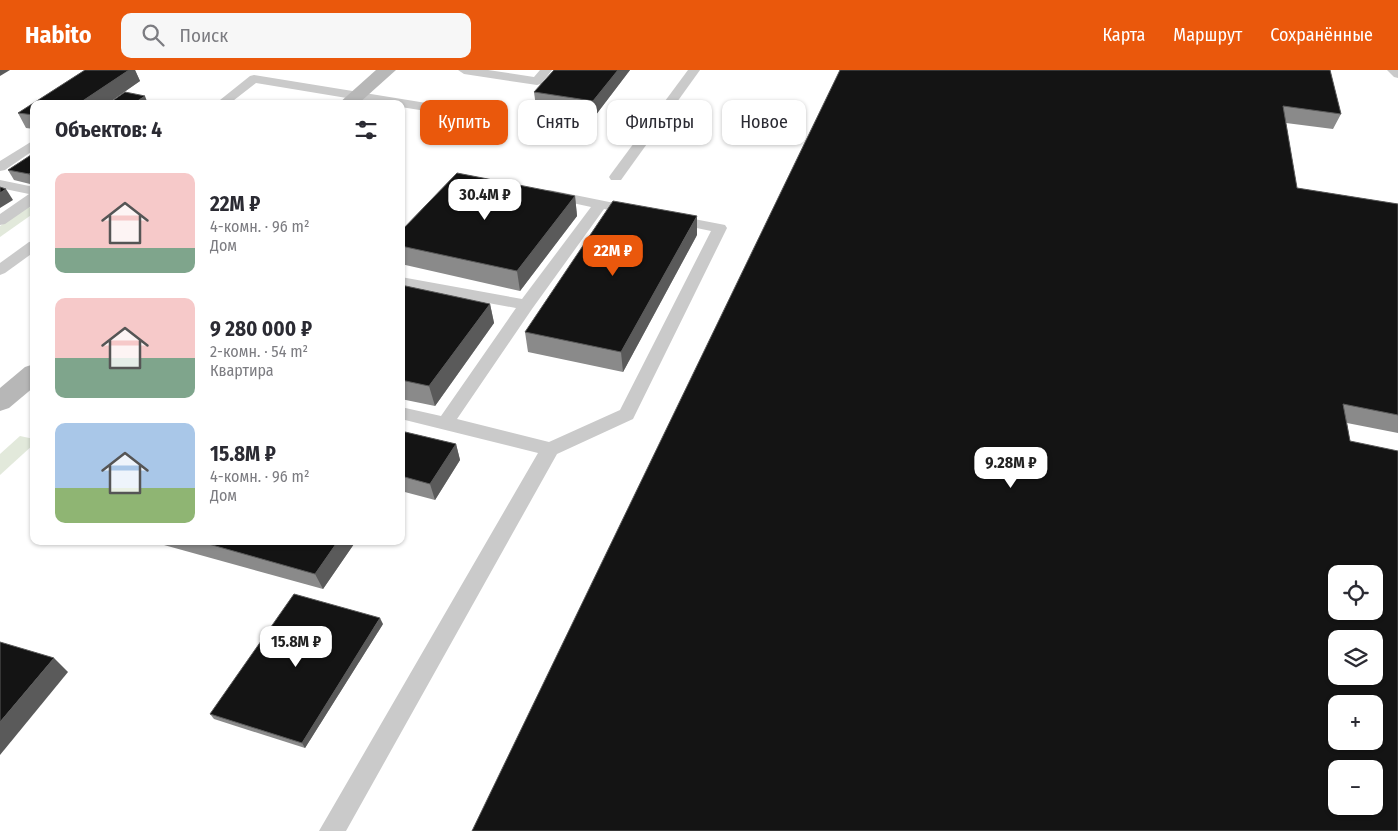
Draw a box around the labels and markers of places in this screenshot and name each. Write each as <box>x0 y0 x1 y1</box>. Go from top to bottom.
pin: 30.4M ₽ <box>439 178 531 221</box>
pin: 22M ₽ <box>578 234 648 277</box>
pin: 9.28M ₽ <box>965 446 1057 489</box>
pin: 15.8M ₽ <box>250 626 342 668</box>

